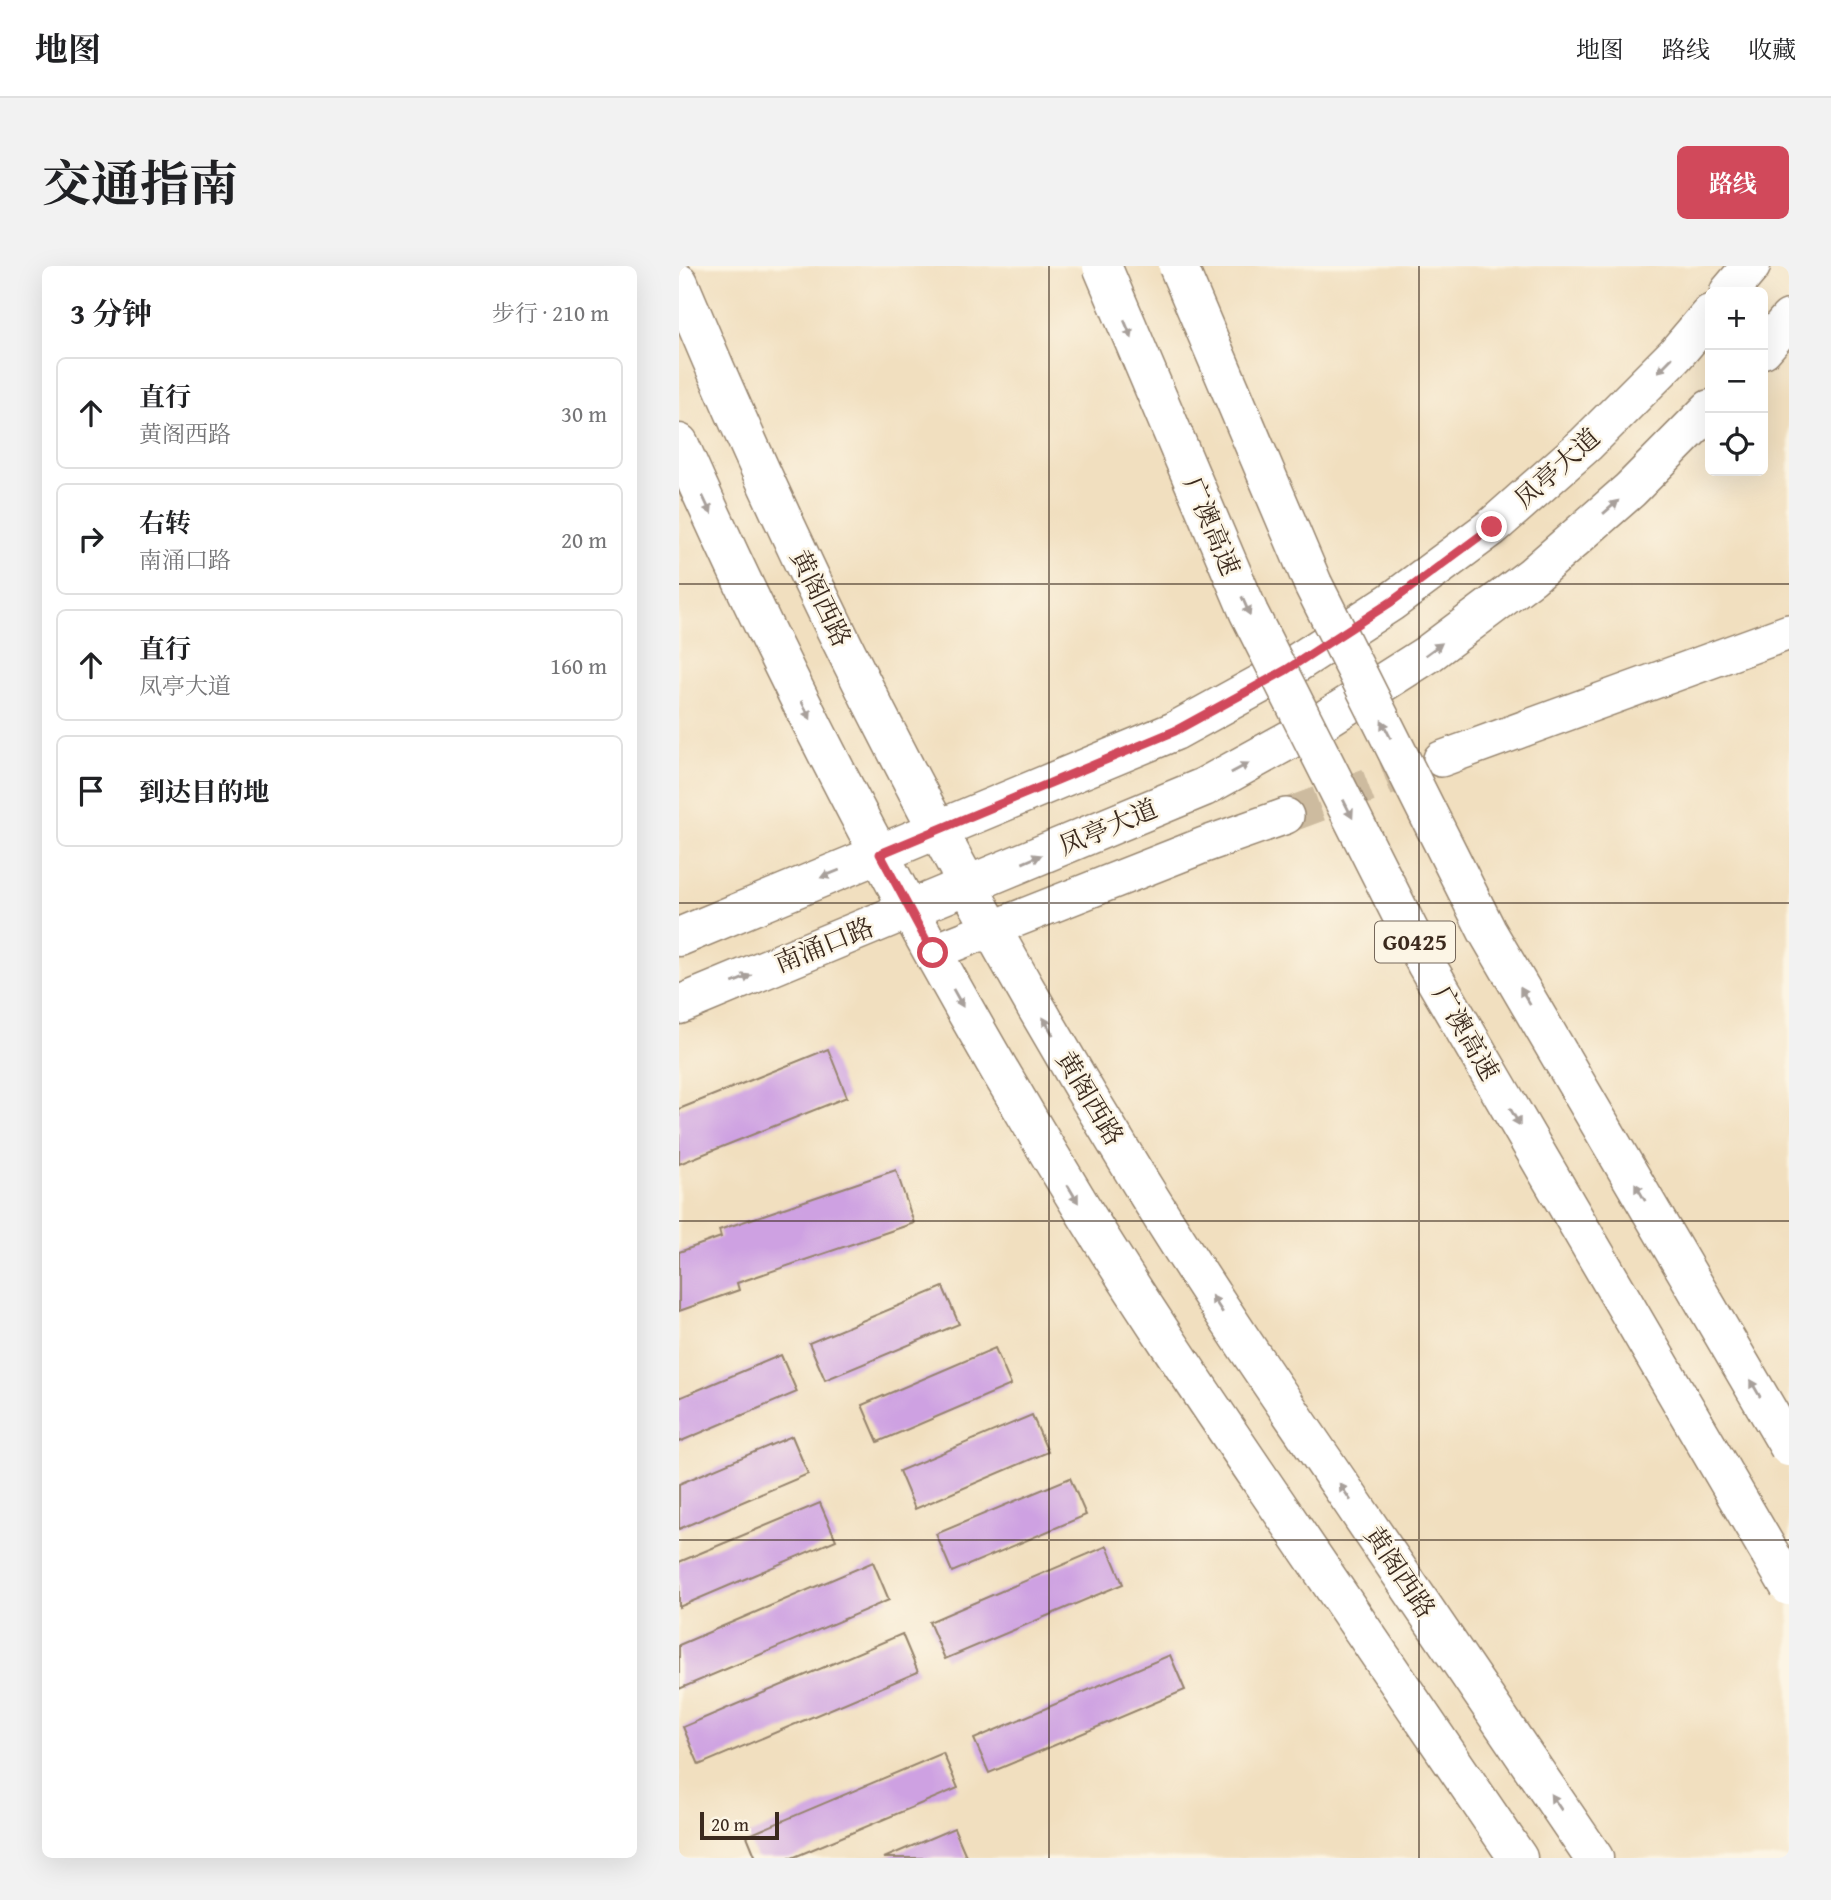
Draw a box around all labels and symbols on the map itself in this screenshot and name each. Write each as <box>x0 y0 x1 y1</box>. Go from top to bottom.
one-way arrow <box>1123 319 1134 340</box>
one-way arrow <box>1657 356 1674 372</box>
street label: 凤亭大道 <box>1505 418 1608 517</box>
street label: 广澳高速 <box>1174 470 1251 581</box>
one-way arrow <box>701 495 713 515</box>
one-way arrow <box>1602 500 1619 515</box>
route end <box>1476 511 1507 542</box>
street label: 黄阁西路 <box>781 542 862 653</box>
one-way arrow <box>1240 596 1252 616</box>
one-way arrow <box>1424 642 1443 656</box>
one-way arrow <box>800 700 811 720</box>
one-way arrow <box>1380 719 1391 739</box>
one-way arrow <box>1230 762 1249 774</box>
street label: 凤亭大道 <box>1052 788 1163 865</box>
one-way arrow <box>1342 799 1353 819</box>
one-way arrow <box>1021 854 1042 865</box>
one-way arrow <box>819 869 840 880</box>
street label: 南涌口路 <box>768 907 879 982</box>
road number: G0425 <box>1375 922 1455 962</box>
route start <box>917 937 948 968</box>
one-way arrow <box>732 973 753 984</box>
street label: 广澳高速 <box>1424 978 1509 1088</box>
one-way arrow <box>1519 986 1531 1005</box>
one-way arrow <box>952 988 964 1007</box>
one-way arrow <box>1042 1016 1054 1036</box>
street label: 黄阁西路 <box>1047 1043 1134 1152</box>
one-way arrow <box>1509 1107 1521 1126</box>
one-way arrow <box>1634 1182 1646 1202</box>
one-way arrow <box>1067 1184 1080 1203</box>
one-way arrow <box>1211 1294 1224 1314</box>
one-way arrow <box>1748 1379 1761 1398</box>
one-way arrow <box>1338 1483 1352 1501</box>
street label: 黄阁西路 <box>1355 1518 1446 1626</box>
one-way arrow <box>1550 1792 1563 1811</box>
scale bar <box>700 1809 779 1841</box>

